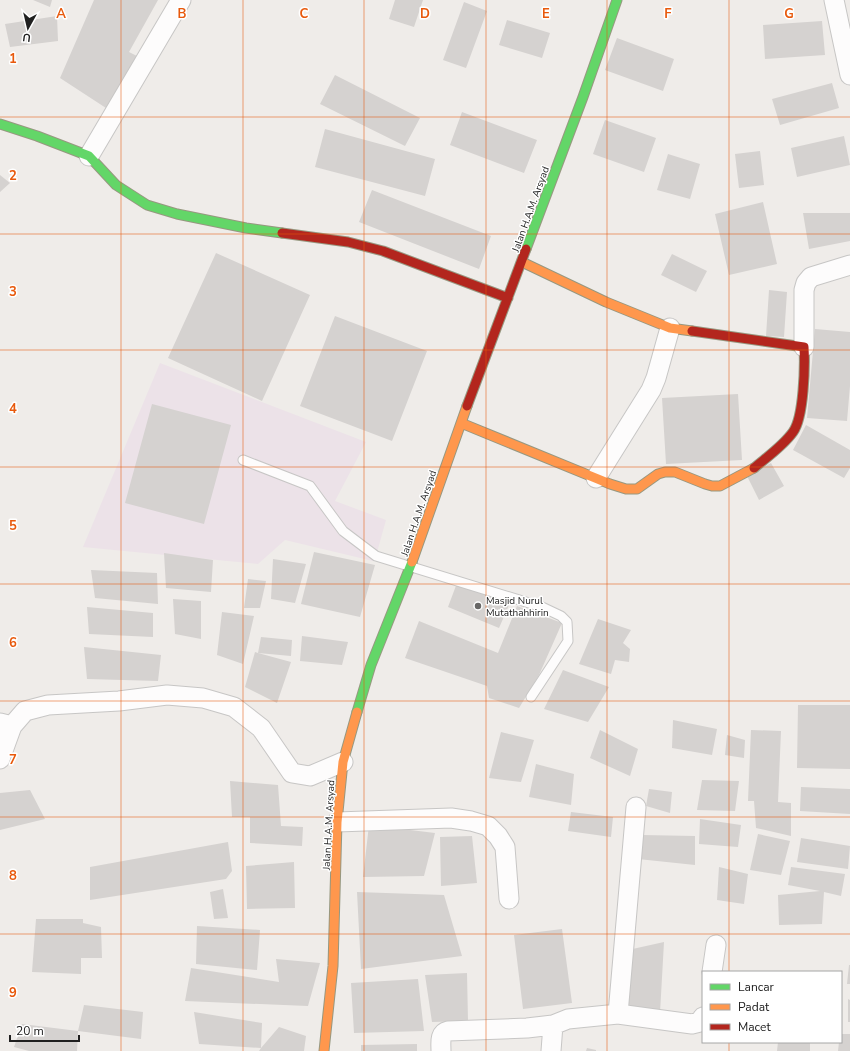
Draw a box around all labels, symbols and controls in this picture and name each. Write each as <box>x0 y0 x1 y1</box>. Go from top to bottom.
text: A <box>56 5 66 23</box>
text: B <box>178 5 187 23</box>
text: C <box>300 5 309 23</box>
text: D <box>420 5 430 23</box>
text: E <box>542 5 550 23</box>
text: F <box>664 5 672 23</box>
text: G <box>784 5 794 23</box>
north arrow <box>8 8 48 48</box>
text: U <box>22 29 32 45</box>
text: 1 <box>9 50 17 68</box>
street label: Jalan H.A.M. Arsyad <box>509 165 553 255</box>
text: 2 <box>9 167 17 185</box>
text: 3 <box>9 283 17 301</box>
text: 4 <box>9 400 17 418</box>
street label: Jalan H.A.M. Arsyad <box>397 468 440 559</box>
text: 5 <box>9 517 17 535</box>
place label: Masjid Nurul Mutathahhirin <box>486 594 549 620</box>
marker: Masjid Nurul Mutathahhirin <box>473 601 483 611</box>
text: 6 <box>9 634 17 652</box>
text: 7 <box>9 751 17 769</box>
street label: Jalan H.A.M. Arsyad <box>320 780 338 871</box>
text: 8 <box>9 867 17 885</box>
legend <box>702 971 842 1043</box>
text: Lancar <box>738 979 775 995</box>
text: 9 <box>9 984 17 1002</box>
text: Padat <box>738 999 770 1015</box>
scale bar <box>10 1017 79 1043</box>
text: Macet <box>738 1019 771 1035</box>
text: 20 m <box>16 1023 44 1039</box>

